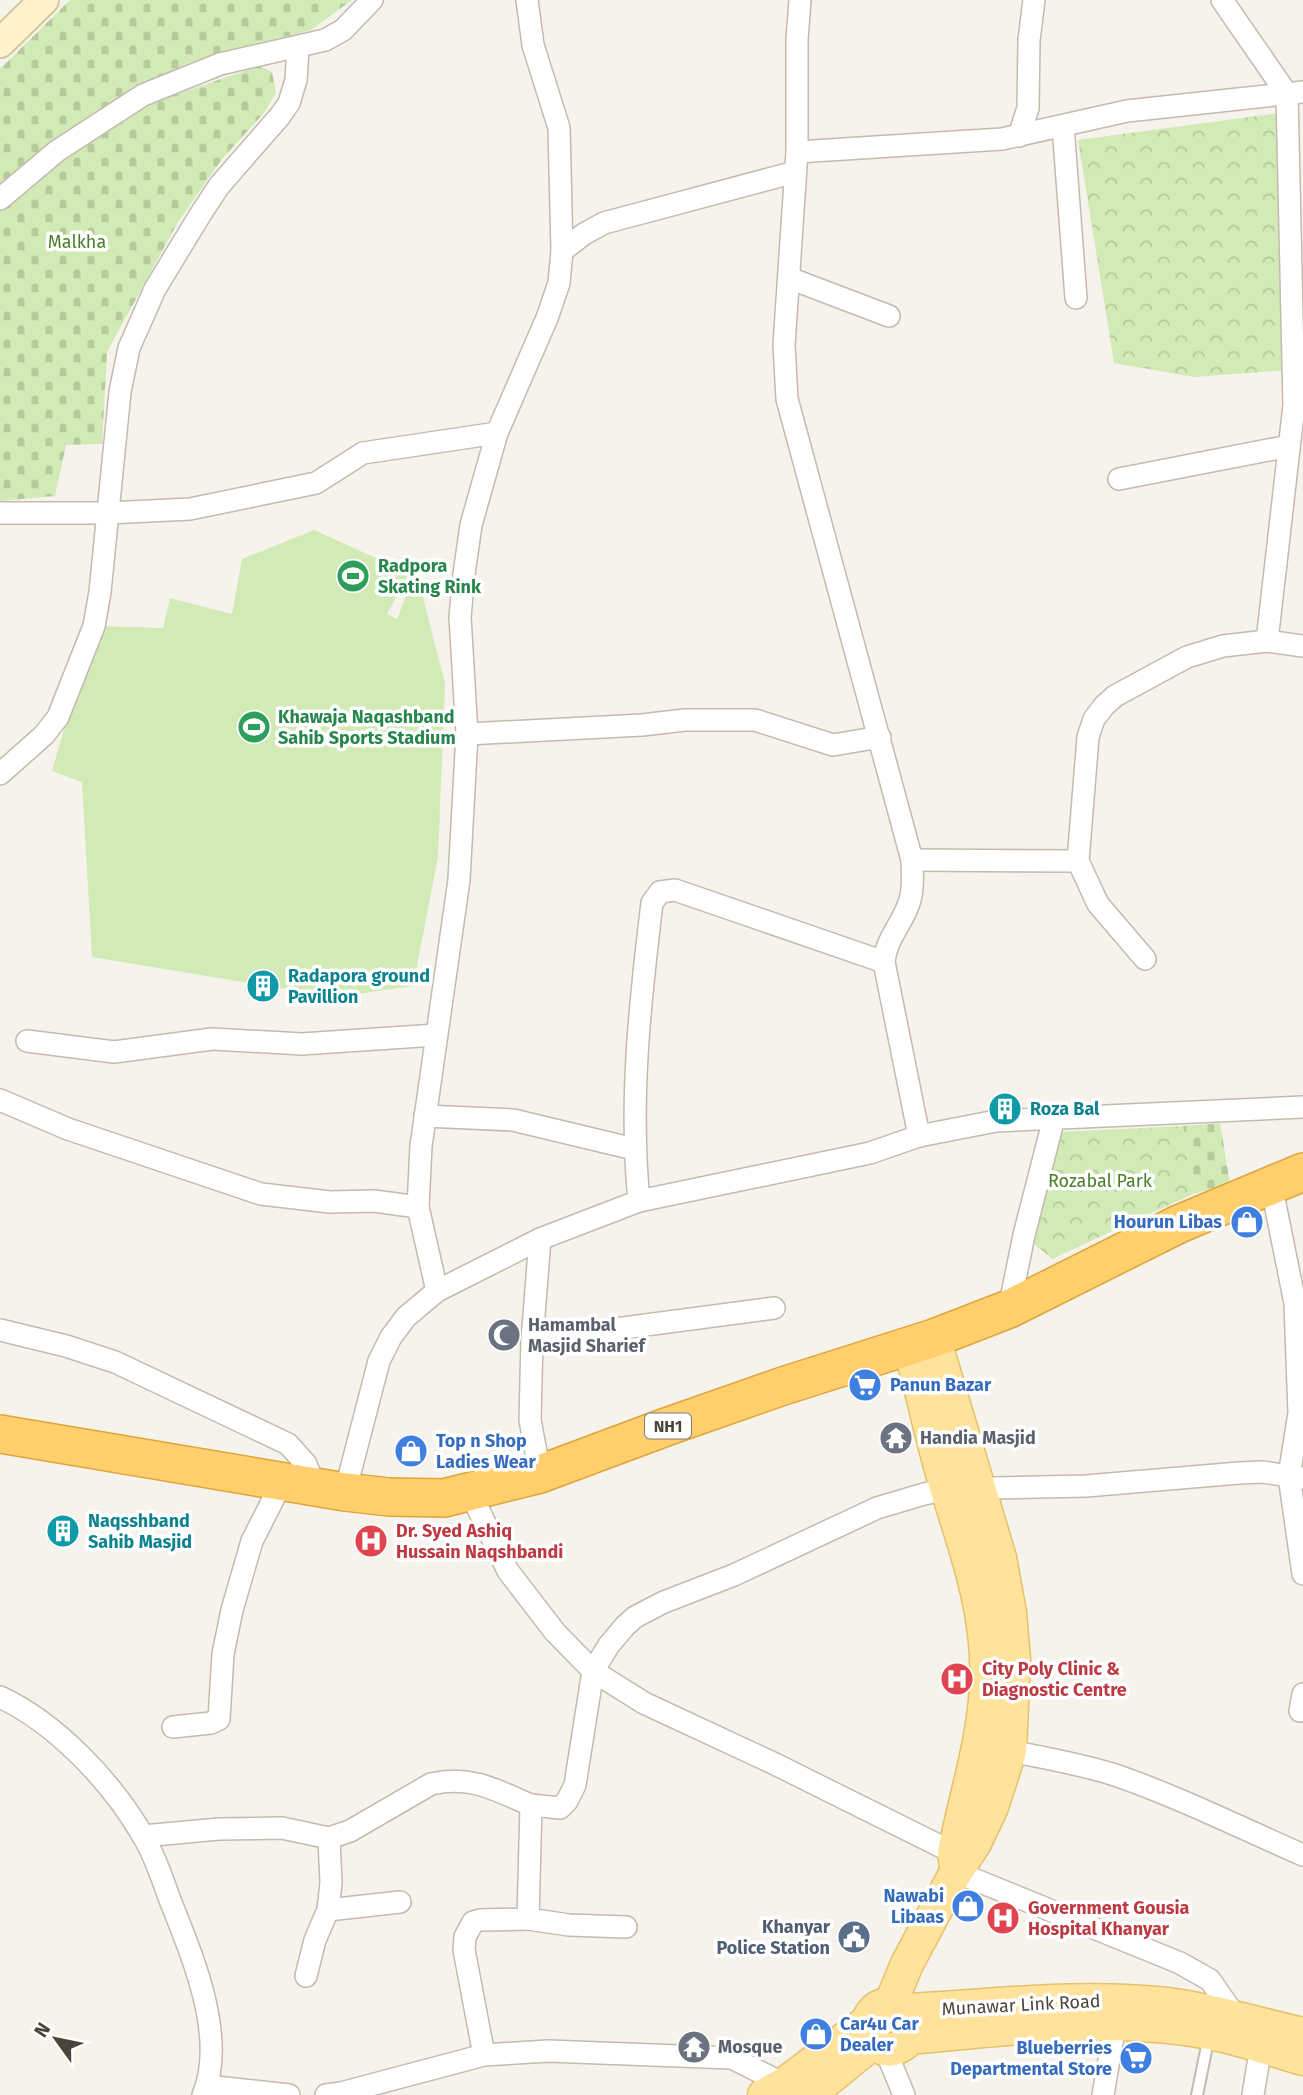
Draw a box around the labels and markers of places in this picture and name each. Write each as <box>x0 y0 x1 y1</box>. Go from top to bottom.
place label: Radpora Skating Rink <box>378 555 482 598</box>
sports icon: Radpora Skating Rink <box>334 557 372 595</box>
place label: Khawaja Naqashband Sahib Sports Stadium <box>278 706 456 749</box>
sports icon: Khawaja Naqashband Sahib Sports Stadium <box>235 708 273 746</box>
place label: Radapora ground Pavillion <box>288 965 430 1008</box>
building icon: Radapora ground Pavillion <box>244 967 282 1005</box>
building icon: Roza Bal <box>986 1090 1024 1128</box>
place label: Roza Bal <box>1030 1098 1100 1120</box>
shop icon: Hourun Libas <box>1228 1203 1266 1241</box>
place label: Hourun Libas <box>1114 1211 1222 1233</box>
place label: Hamambal Masjid Sharief <box>528 1314 647 1357</box>
mosque icon: Hamambal Masjid Sharief <box>485 1316 523 1354</box>
supermarket icon: Panun Bazar <box>846 1366 884 1404</box>
place label: Panun Bazar <box>890 1374 992 1396</box>
temple icon: Handia Masjid <box>877 1419 915 1457</box>
place label: Handia Masjid <box>920 1427 1036 1449</box>
place label: Top n Shop Ladies Wear <box>436 1430 536 1473</box>
shop icon: Top n Shop Ladies Wear <box>392 1432 430 1470</box>
place label: Naqsshband Sahib Masjid <box>88 1510 192 1553</box>
building icon: Naqsshband Sahib Masjid <box>44 1512 82 1550</box>
place label: Dr. Syed Ashiq Hussain Naqshbandi <box>396 1520 563 1563</box>
hospital icon: Dr. Syed Ashiq Hussain Naqshbandi <box>352 1522 390 1560</box>
place label: City Poly Clinic & Diagnostic Centre <box>982 1658 1127 1701</box>
hospital icon: City Poly Clinic & Diagnostic Centre <box>938 1660 976 1698</box>
place label: Nawabi Libaas <box>883 1885 944 1928</box>
shop icon: Nawabi Libaas <box>949 1887 987 1925</box>
place label: Government Gousia Hospital Khanyar <box>1028 1897 1190 1940</box>
hospital icon: Government Gousia Hospital Khanyar <box>984 1899 1022 1937</box>
place label: Khanyar Police Station <box>717 1916 831 1959</box>
public building icon: Khanyar Police Station <box>835 1918 873 1956</box>
place label: Car4u Car Dealer <box>840 2013 919 2056</box>
shop icon: Car4u Car Dealer <box>797 2015 835 2053</box>
temple icon: Mosque <box>675 2028 713 2066</box>
place label: Mosque <box>718 2036 782 2058</box>
place label: Blueberries Departmental Store <box>950 2037 1112 2080</box>
supermarket icon: Blueberries Departmental Store <box>1117 2039 1155 2077</box>

